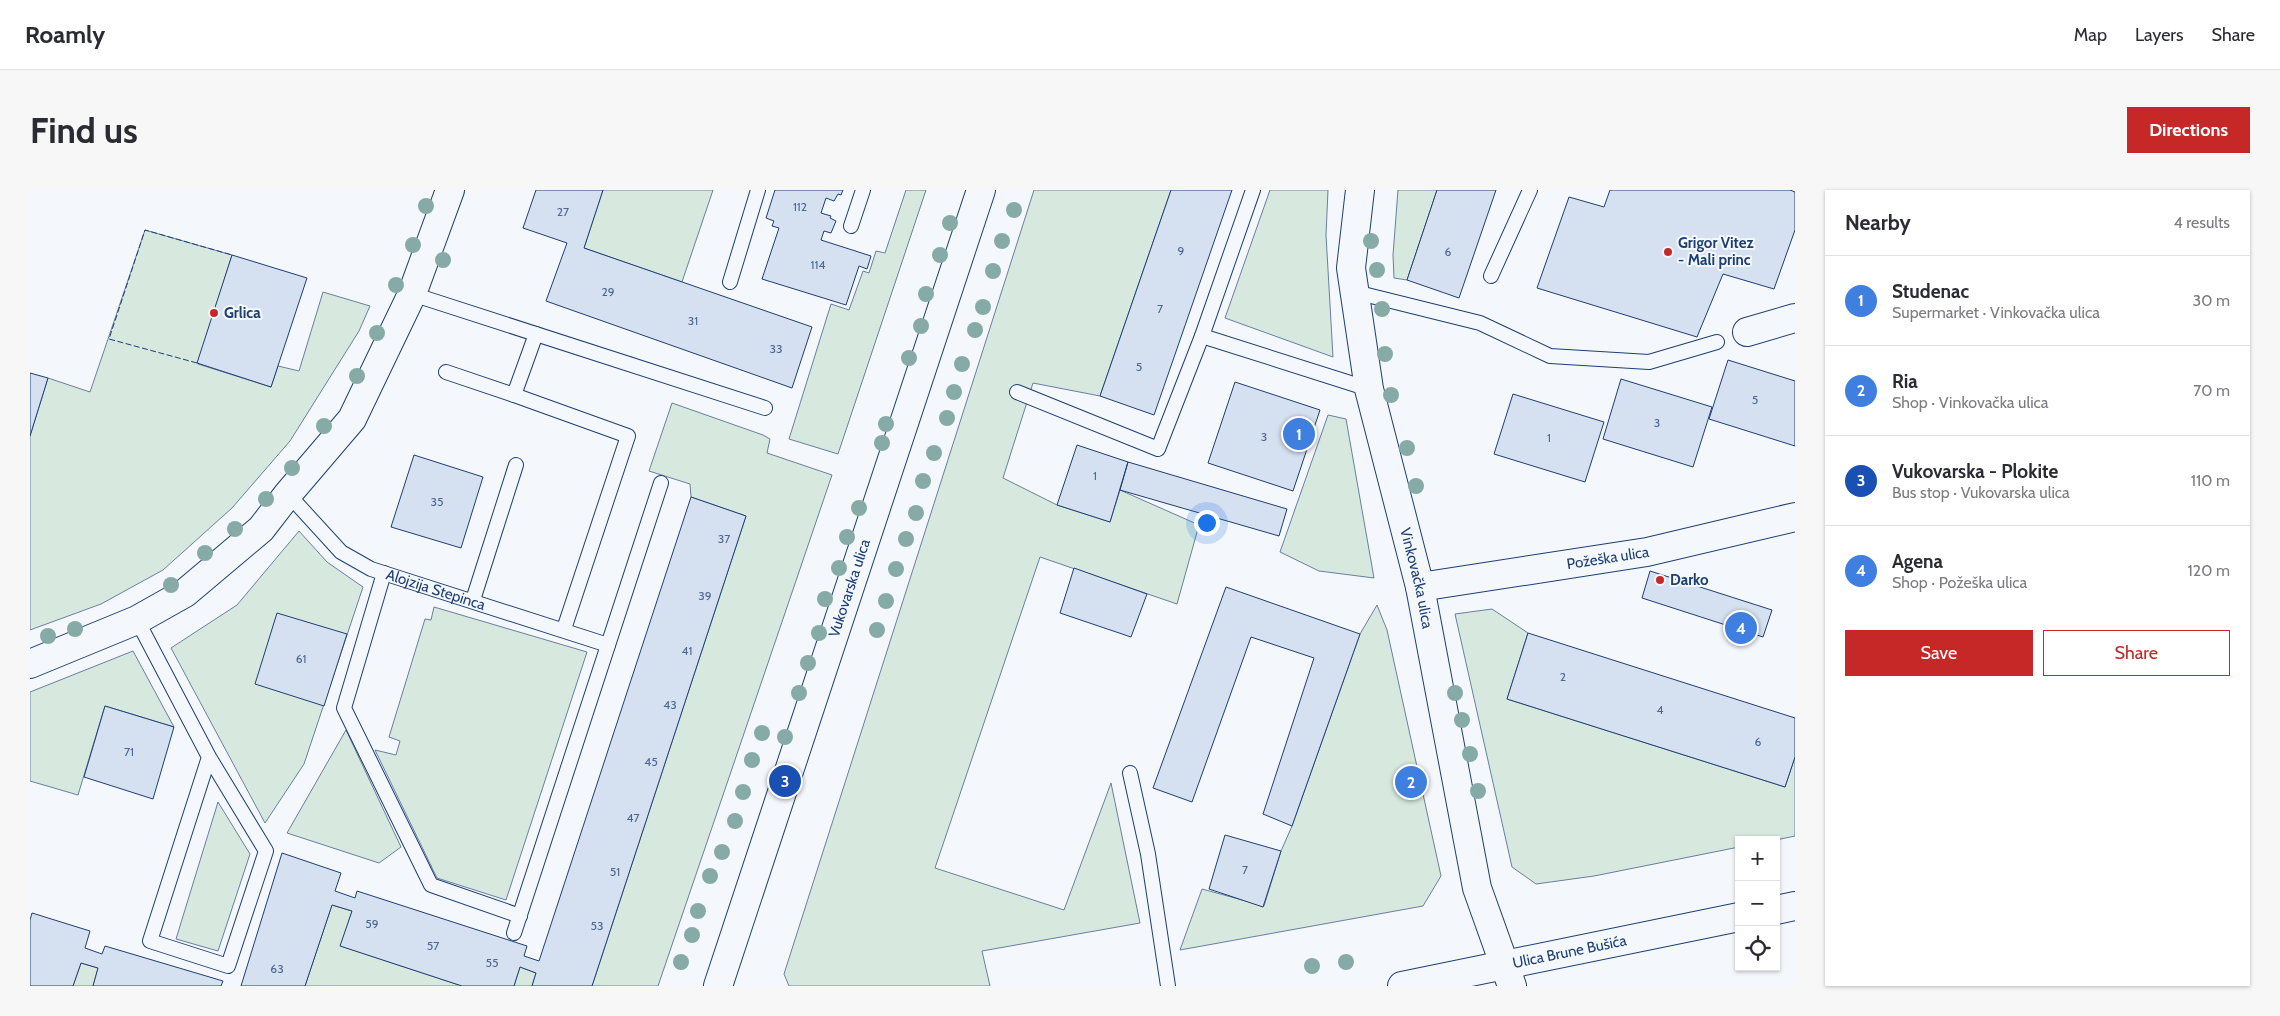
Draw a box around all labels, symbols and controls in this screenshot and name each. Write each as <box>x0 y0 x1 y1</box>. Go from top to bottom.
text: Roamly <box>25 20 105 49</box>
text: Map <box>2074 24 2107 46</box>
text: Layers <box>2135 24 2184 46</box>
text: Share <box>2212 24 2255 46</box>
button: Directions <box>2127 107 2250 153</box>
text: Find us <box>30 109 138 152</box>
house number: 112 <box>793 199 807 214</box>
house number: 27 <box>557 204 569 219</box>
text: Nearby <box>1845 210 1911 235</box>
text: 4 results <box>2173 213 2230 232</box>
place label: Grigor Vitez - Mali princ <box>1678 234 1754 269</box>
house number: 9 <box>1178 243 1185 258</box>
house number: 6 <box>1445 244 1452 259</box>
marker: Grigor Vitez - Mali princ <box>1662 246 1674 258</box>
house number: 114 <box>811 257 825 272</box>
text: Studenac <box>1892 280 1969 303</box>
house number: 29 <box>601 284 615 299</box>
text: 1 <box>1858 291 1864 310</box>
text: 30 m <box>2193 291 2230 310</box>
house number: 7 <box>1157 301 1163 316</box>
text: Supermarket · Vinkovačka ulica <box>1892 303 2100 322</box>
place label: Grlica <box>224 304 261 322</box>
marker: Grlica <box>208 307 220 319</box>
house number: 31 <box>688 313 698 328</box>
house number: 33 <box>770 341 782 356</box>
house number: 5 <box>1136 359 1142 374</box>
text: Ria <box>1892 370 1918 393</box>
text: 2 <box>1857 381 1865 400</box>
text: 70 m <box>2193 381 2230 400</box>
house number: 5 <box>1752 392 1758 407</box>
text: Shop · Vinkovačka ulica <box>1892 393 2049 412</box>
pin: 1 <box>1283 415 1315 453</box>
house number: 3 <box>1654 415 1660 430</box>
house number: 3 <box>1261 429 1267 444</box>
house number: 1 <box>1547 430 1551 445</box>
text: Vukovarska - Plokite <box>1892 460 2058 483</box>
house number: 1 <box>1093 468 1097 483</box>
text: 3 <box>1857 471 1865 490</box>
text: 110 m <box>2191 471 2230 490</box>
text: Bus stop · Vukovarska ulica <box>1892 483 2070 502</box>
house number: 35 <box>431 494 443 509</box>
your location <box>1194 510 1220 536</box>
street label: Vinkovačka ulica <box>1396 526 1437 631</box>
house number: 37 <box>718 531 730 546</box>
street label: Vukovarska ulica <box>825 536 874 640</box>
street label: Požeška ulica <box>1565 543 1651 573</box>
text: Agena <box>1892 550 1943 573</box>
text: 4 <box>1856 561 1866 580</box>
text: 120 m <box>2188 561 2230 580</box>
street label: Alojzija Stepinca <box>384 565 488 614</box>
place label: Darko <box>1670 571 1709 589</box>
text: Shop · Požeška ulica <box>1892 573 2027 592</box>
marker: Darko <box>1654 574 1666 586</box>
house number: 39 <box>698 588 712 603</box>
pin: 4 <box>1725 609 1757 647</box>
button: Save <box>1845 630 2033 676</box>
button: Share <box>2043 630 2230 676</box>
house number: 41 <box>682 643 692 658</box>
house number: 61 <box>296 651 306 666</box>
house number: 2 <box>1560 669 1566 684</box>
house number: 43 <box>663 697 677 712</box>
house number: 4 <box>1657 702 1664 717</box>
house number: 6 <box>1755 734 1762 749</box>
house number: 71 <box>124 744 134 759</box>
house number: 45 <box>644 754 658 769</box>
pin: 3 <box>769 762 801 800</box>
pin: 2 <box>1395 763 1427 801</box>
house number: 47 <box>627 810 639 825</box>
map controls <box>1735 836 1780 971</box>
button: + <box>1735 836 1780 881</box>
house number: 7 <box>1242 862 1248 877</box>
house number: 51 <box>610 864 620 879</box>
button: − <box>1735 881 1780 926</box>
house number: 59 <box>365 916 379 931</box>
house number: 53 <box>591 918 603 933</box>
button: locate <box>1735 926 1780 971</box>
street label: Ulica Brune Bušića <box>1511 931 1629 972</box>
house number: 57 <box>427 938 439 953</box>
house number: 55 <box>486 955 498 970</box>
house number: 63 <box>270 961 284 976</box>

